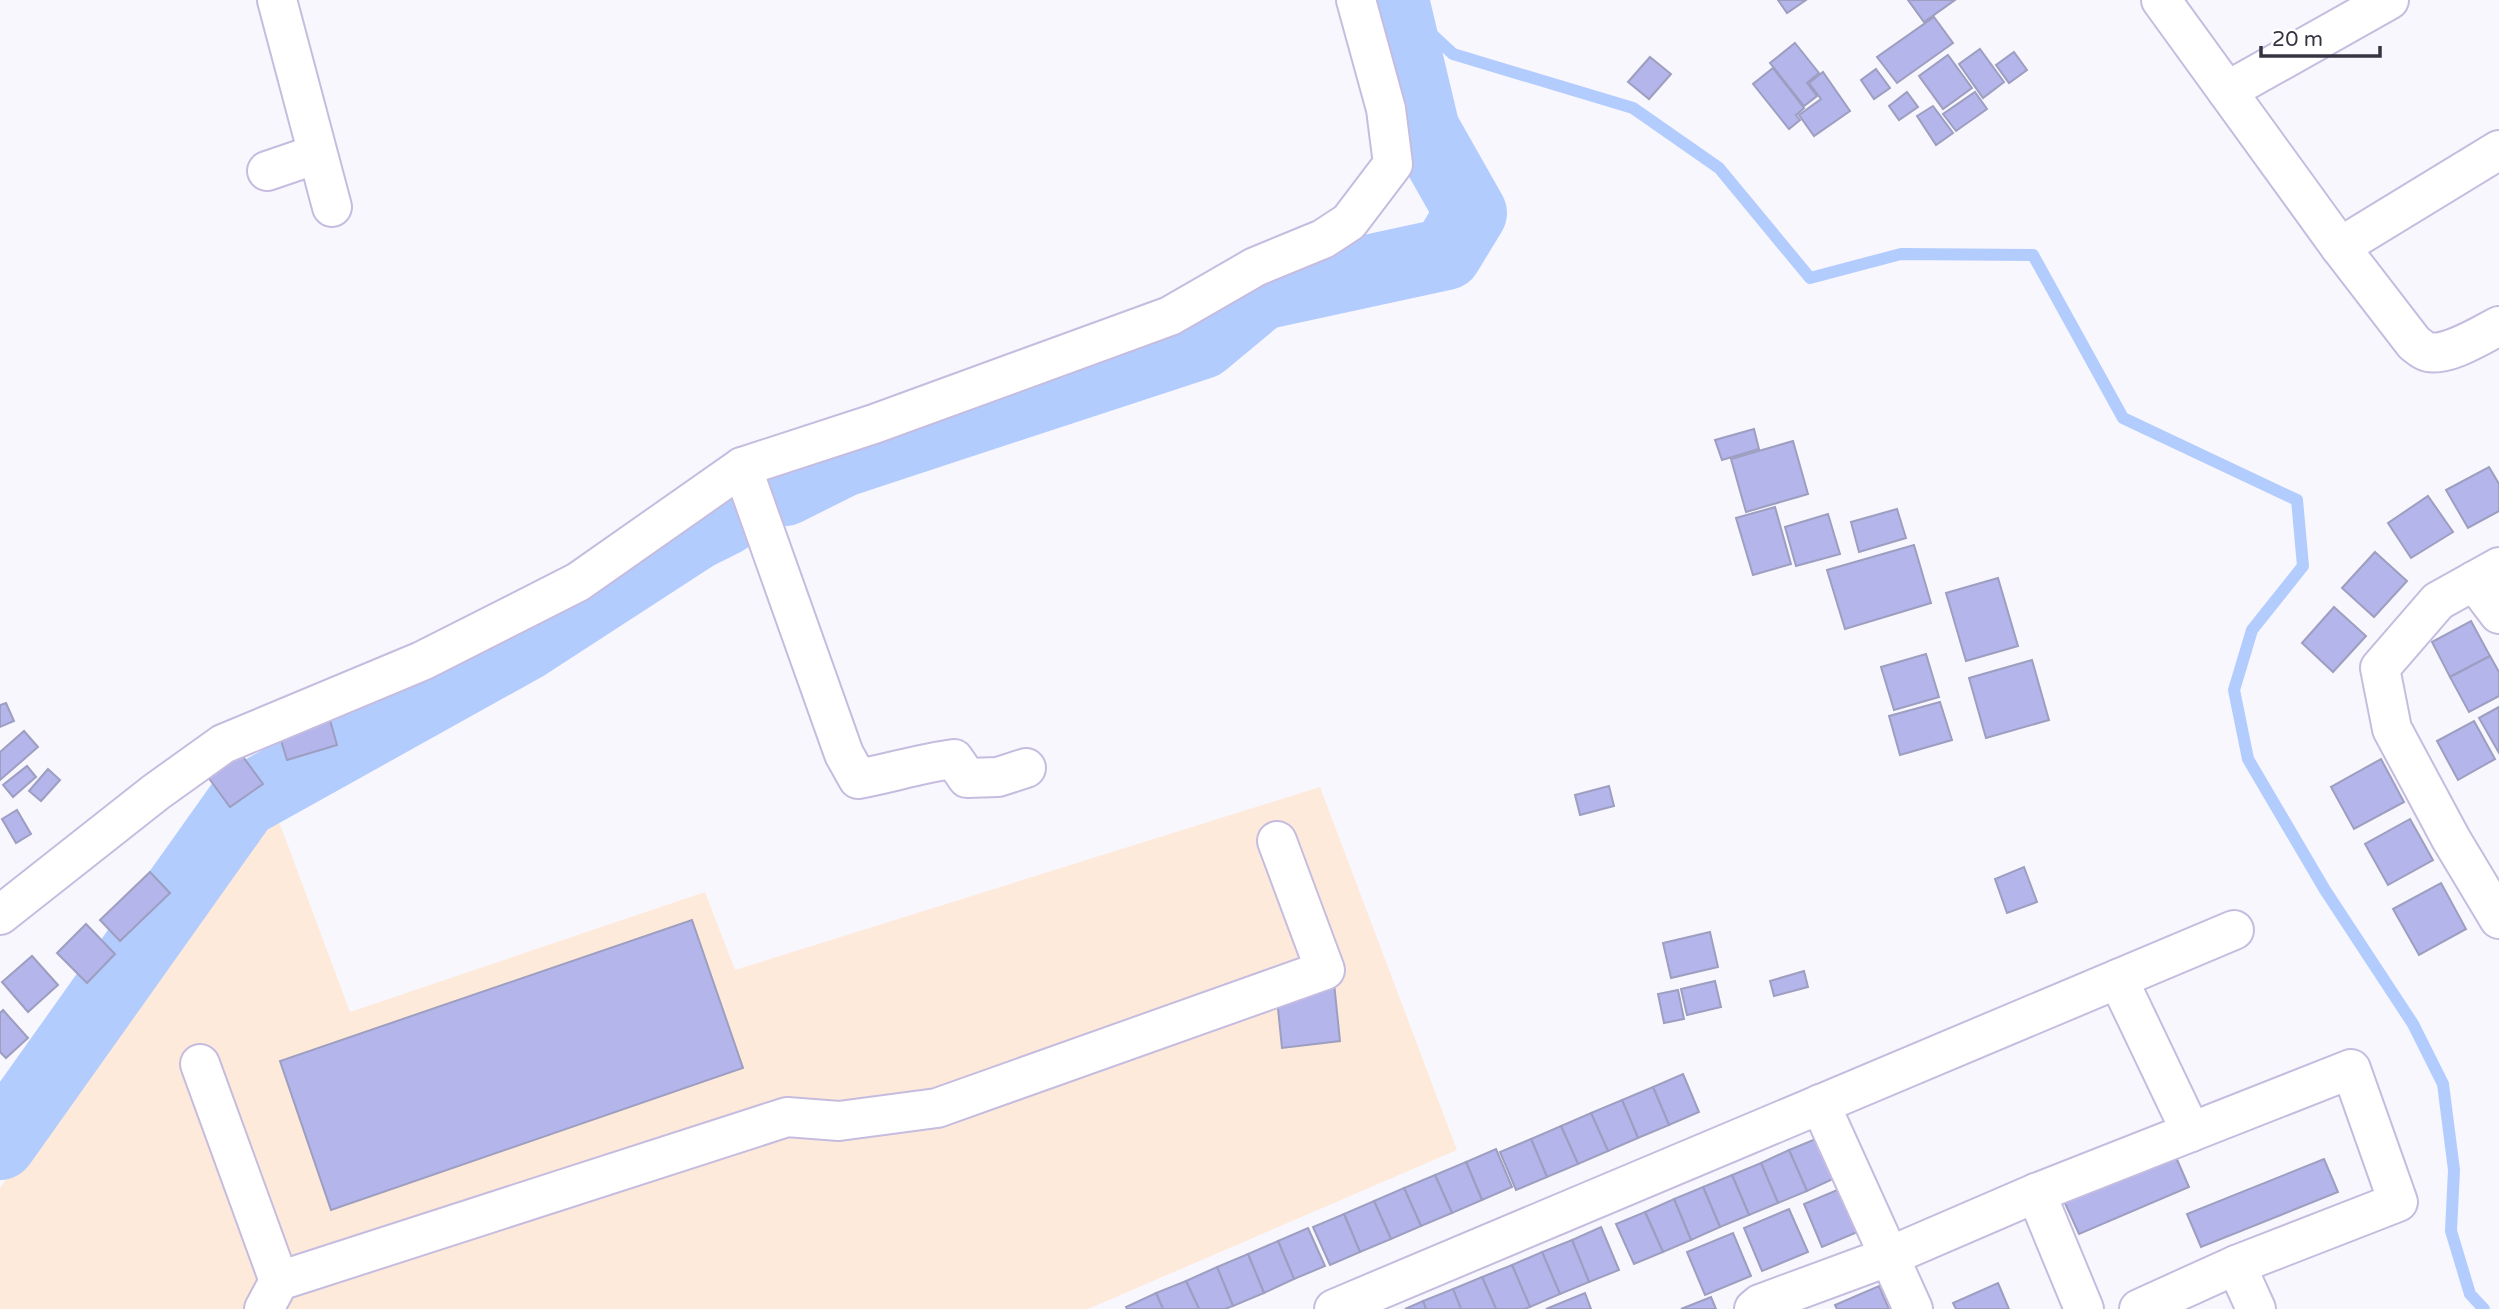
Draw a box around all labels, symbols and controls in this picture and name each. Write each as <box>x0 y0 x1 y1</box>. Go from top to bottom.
scale bar <box>2261 14 2380 58</box>
text: 20 m <box>2272 27 2323 52</box>

